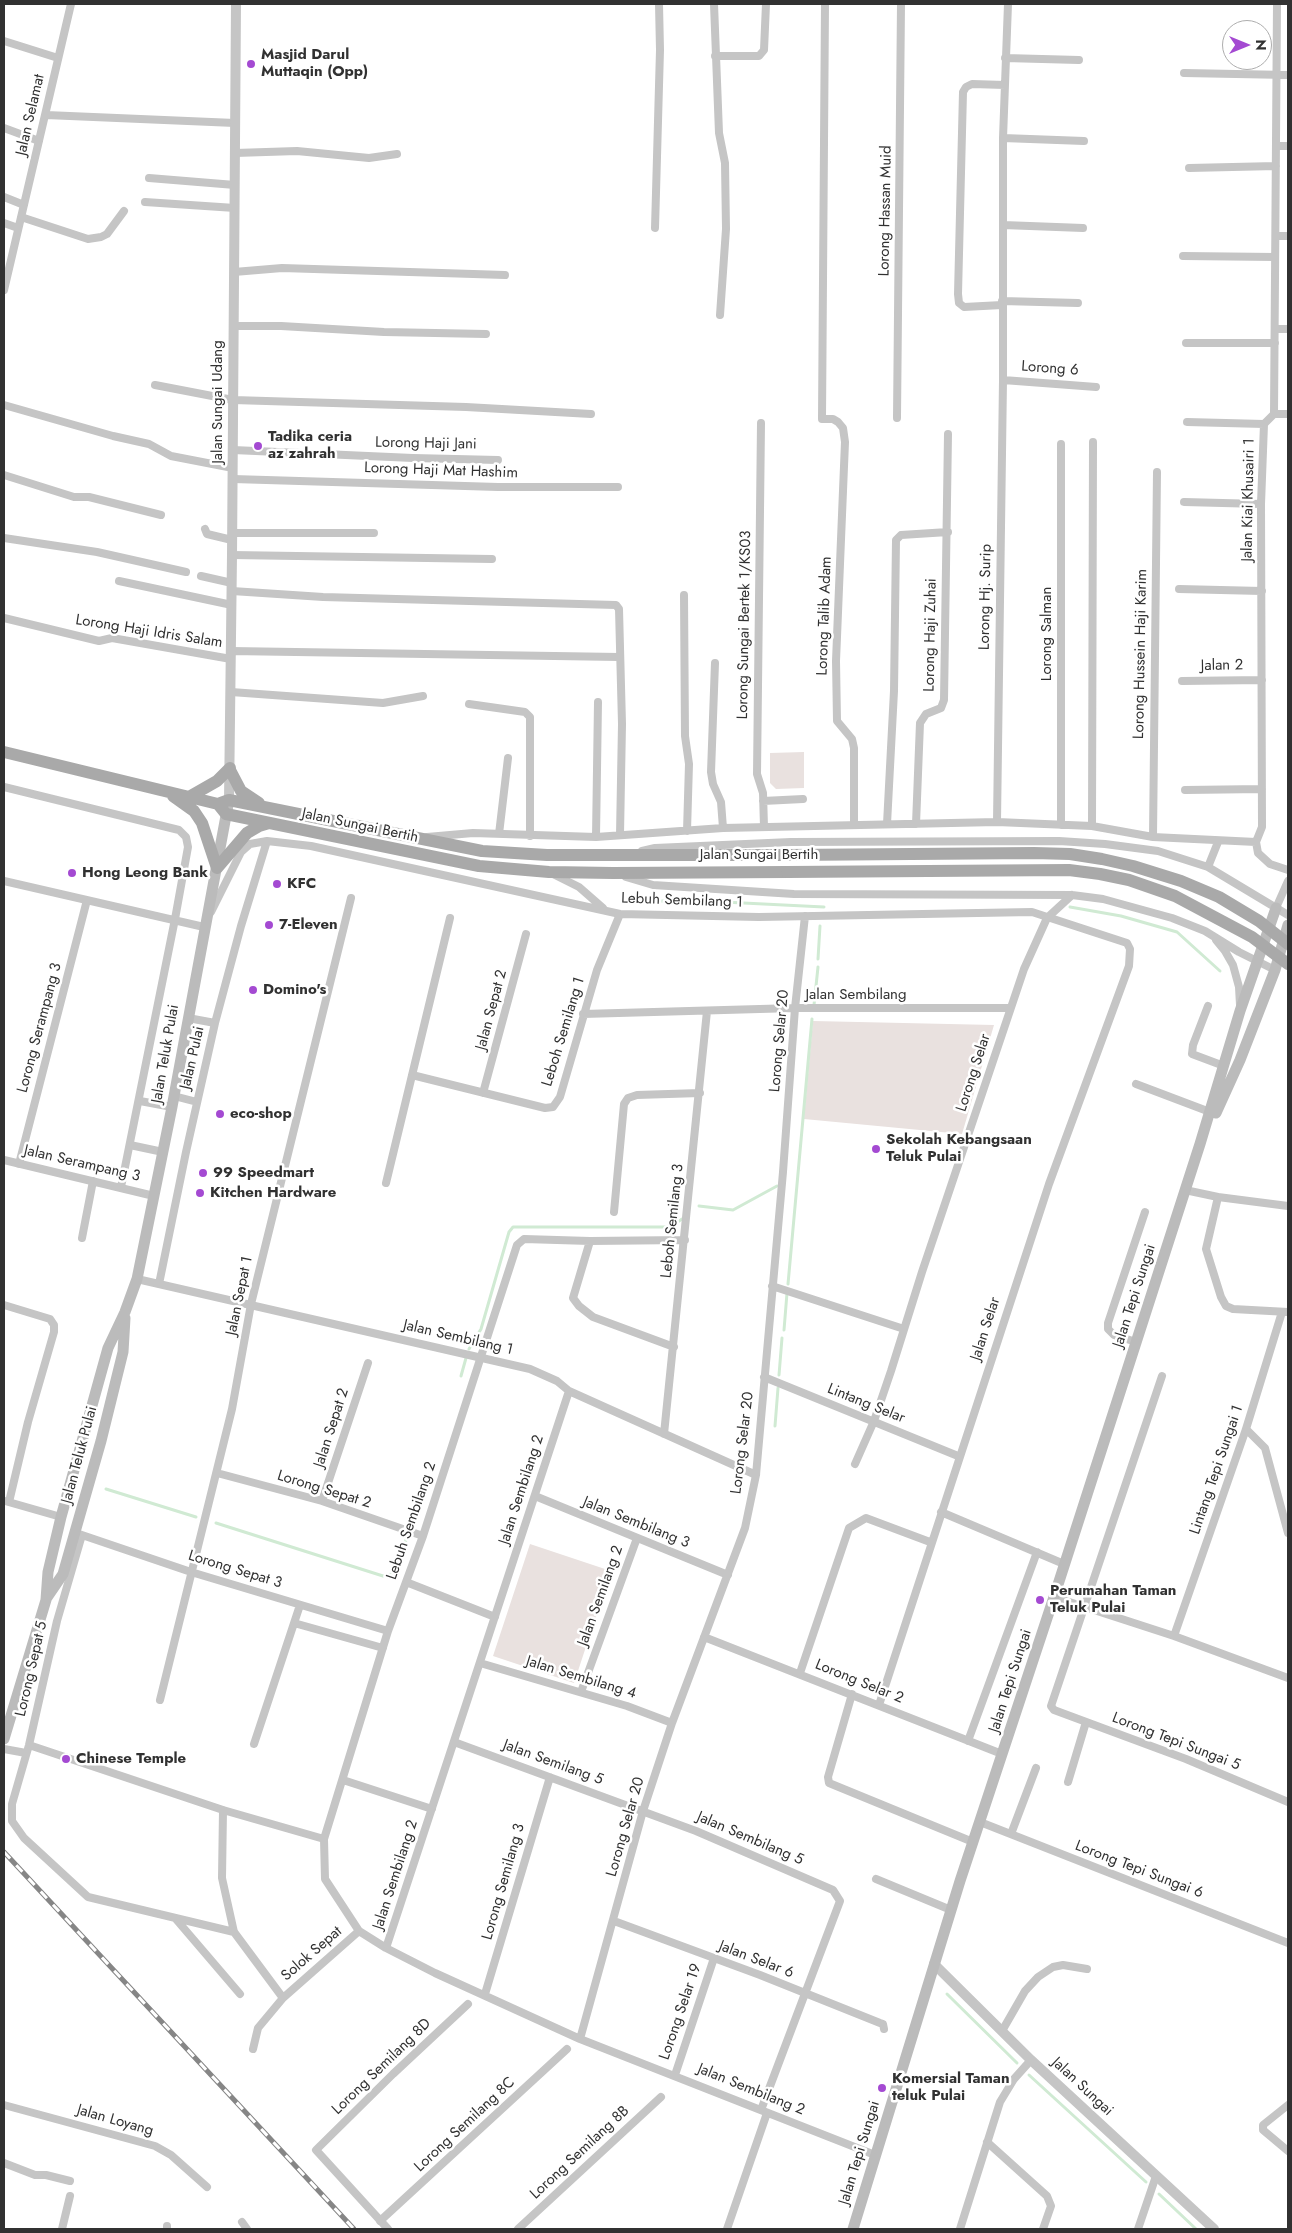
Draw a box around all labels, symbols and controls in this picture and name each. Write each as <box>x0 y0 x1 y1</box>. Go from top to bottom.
north arrow <box>1222 20 1272 70</box>
text: N <box>1251 39 1271 51</box>
place label: Masjid Darul Muttaqin (Opp) <box>261 46 368 81</box>
marker: Masjid Darul Muttaqin (Opp) <box>245 58 257 70</box>
street label: Jalan Selamat <box>13 73 49 157</box>
street label: Lorong Hassan Muid <box>876 145 896 277</box>
street label: Jalan Sungai Udang <box>209 340 227 464</box>
street label: Lorong 6 <box>1021 358 1079 380</box>
place label: Tadika ceria az zahrah <box>268 428 352 463</box>
street label: Lorong Haji Jani <box>375 434 477 454</box>
street label: Jalan Kiai Khusairi 1 <box>1239 438 1259 562</box>
marker: Tadika ceria az zahrah <box>252 440 264 452</box>
street label: Lorong Haji Mat Hashim <box>364 459 518 483</box>
street label: Lorong Sungai Bertek 1/KS03 <box>734 530 756 720</box>
street label: Lorong Hj. Surip <box>976 544 996 650</box>
street label: Lorong Talib Adam <box>814 556 836 676</box>
street label: Lorong Hussein Haji Karim <box>1131 569 1151 739</box>
street label: Lorong Haji Zuhai <box>921 578 941 692</box>
street label: Lorong Salman <box>1038 587 1056 681</box>
street label: Lorong Haji Idris Salam <box>74 611 224 653</box>
street label: Jalan 2 <box>1201 657 1243 675</box>
street label: Jalan Sungai Bertih <box>300 805 420 847</box>
street label: Jalan Sungai Bertih <box>700 846 818 864</box>
place label: Hong Leong Bank <box>82 864 208 882</box>
marker: Hong Leong Bank <box>66 867 78 879</box>
place label: KFC <box>287 875 316 893</box>
marker: KFC <box>271 878 283 890</box>
street label: Lebuh Sembilang 1 <box>621 890 743 912</box>
place label: 7-Eleven <box>279 916 338 934</box>
marker: 7-Eleven <box>263 919 275 931</box>
street label: Lorong Serampang 3 <box>14 961 66 1095</box>
street label: Jalan Sepat 2 <box>473 968 511 1052</box>
street label: Leboh Semilang 1 <box>539 975 589 1089</box>
place label: Domino's <box>263 981 326 999</box>
marker: Domino's <box>247 984 259 996</box>
street label: Jalan Sembilang <box>805 986 907 1004</box>
street label: Lorong Selar 20 <box>767 989 793 1093</box>
street label: Jalan Teluk Pulai <box>148 1003 184 1105</box>
street label: Jalan Pulai <box>177 1025 209 1091</box>
street label: Lorong Selar <box>953 1032 995 1114</box>
place label: eco-shop <box>230 1105 292 1123</box>
marker: eco-shop <box>214 1108 226 1120</box>
place label: Sekolah Kebangsaan Teluk Pulai <box>886 1131 1032 1166</box>
street label: Jalan Serampang 3 <box>22 1142 142 1186</box>
marker: Sekolah Kebangsaan Teluk Pulai <box>870 1143 882 1155</box>
street label: Leboh Semilang 3 <box>658 1163 688 1279</box>
place label: 99 Speedmart <box>213 1164 314 1182</box>
marker: 99 Speedmart <box>197 1167 209 1179</box>
place label: Kitchen Hardware <box>210 1184 336 1202</box>
marker: Kitchen Hardware <box>194 1187 206 1199</box>
street label: Jalan Tepi Sungai <box>1110 1242 1160 1350</box>
street label: Jalan Sepat 1 <box>223 1255 257 1337</box>
street label: Jalan Selar <box>967 1295 1005 1363</box>
street label: Jalan Sembilang 1 <box>401 1317 515 1359</box>
street label: Lintang Selar <box>825 1380 907 1428</box>
street label: Jalan Sepat 2 <box>311 1386 353 1470</box>
street label: Lorong Selar 20 <box>728 1391 758 1495</box>
street label: Lintang Tepi Sungai 1 <box>1186 1403 1248 1537</box>
street label: Jalan Teluk Pulai <box>58 1404 102 1506</box>
street label: Jalan Sembilang 2 <box>496 1433 548 1547</box>
street label: Lebuh Sembilang 2 <box>383 1460 441 1582</box>
street label: Lorong Sepat 2 <box>275 1467 373 1513</box>
street label: Jalan Sembilang 3 <box>580 1493 692 1553</box>
street label: Jalan Semilang 2 <box>574 1543 628 1649</box>
street label: Lorong Sepat 3 <box>186 1547 284 1593</box>
place label: Perumahan Taman Teluk Pulai <box>1050 1582 1176 1617</box>
marker: Perumahan Taman Teluk Pulai <box>1034 1594 1046 1606</box>
street label: Lorong Sepat 5 <box>12 1620 52 1718</box>
street label: Jalan Tepi Sungai <box>986 1627 1036 1735</box>
street label: Jalan Sembilang 4 <box>524 1653 638 1703</box>
street label: Lorong Selar 2 <box>812 1656 906 1708</box>
street label: Lorong Tepi Sungai 5 <box>1109 1709 1243 1775</box>
street label: Jalan Semilang 5 <box>500 1737 606 1789</box>
place label: Chinese Temple <box>76 1750 186 1768</box>
marker: Chinese Temple <box>60 1753 72 1765</box>
street label: Lorong Selar 20 <box>603 1775 649 1879</box>
street label: Jalan Sembilang 5 <box>694 1808 806 1870</box>
street label: Jalan Sembilang 2 <box>370 1818 422 1932</box>
street label: Lorong Semilang 3 <box>479 1822 529 1942</box>
street label: Lorong Tepi Sungai 6 <box>1072 1837 1206 1903</box>
street label: Solok Sepat <box>278 1923 346 1985</box>
street label: Jalan Selar 6 <box>716 1937 796 1983</box>
street label: Lorong Selar 19 <box>656 1962 706 2062</box>
street label: Lorong Semilang 8D <box>329 2015 435 2119</box>
street label: Jalan Sungai <box>1048 2054 1116 2120</box>
street label: Jalan Sembilang 2 <box>695 2060 807 2120</box>
place label: Komersial Taman teluk Pulai <box>892 2070 1010 2105</box>
street label: Lorong Semilang 8C <box>411 2074 519 2176</box>
marker: Komersial Taman teluk Pulai <box>876 2082 888 2094</box>
street label: Jalan Tepi Sungai <box>836 2099 884 2207</box>
street label: Jalan Loyang <box>75 2101 155 2141</box>
street label: Lorong Semilang 8B <box>527 2103 633 2203</box>

